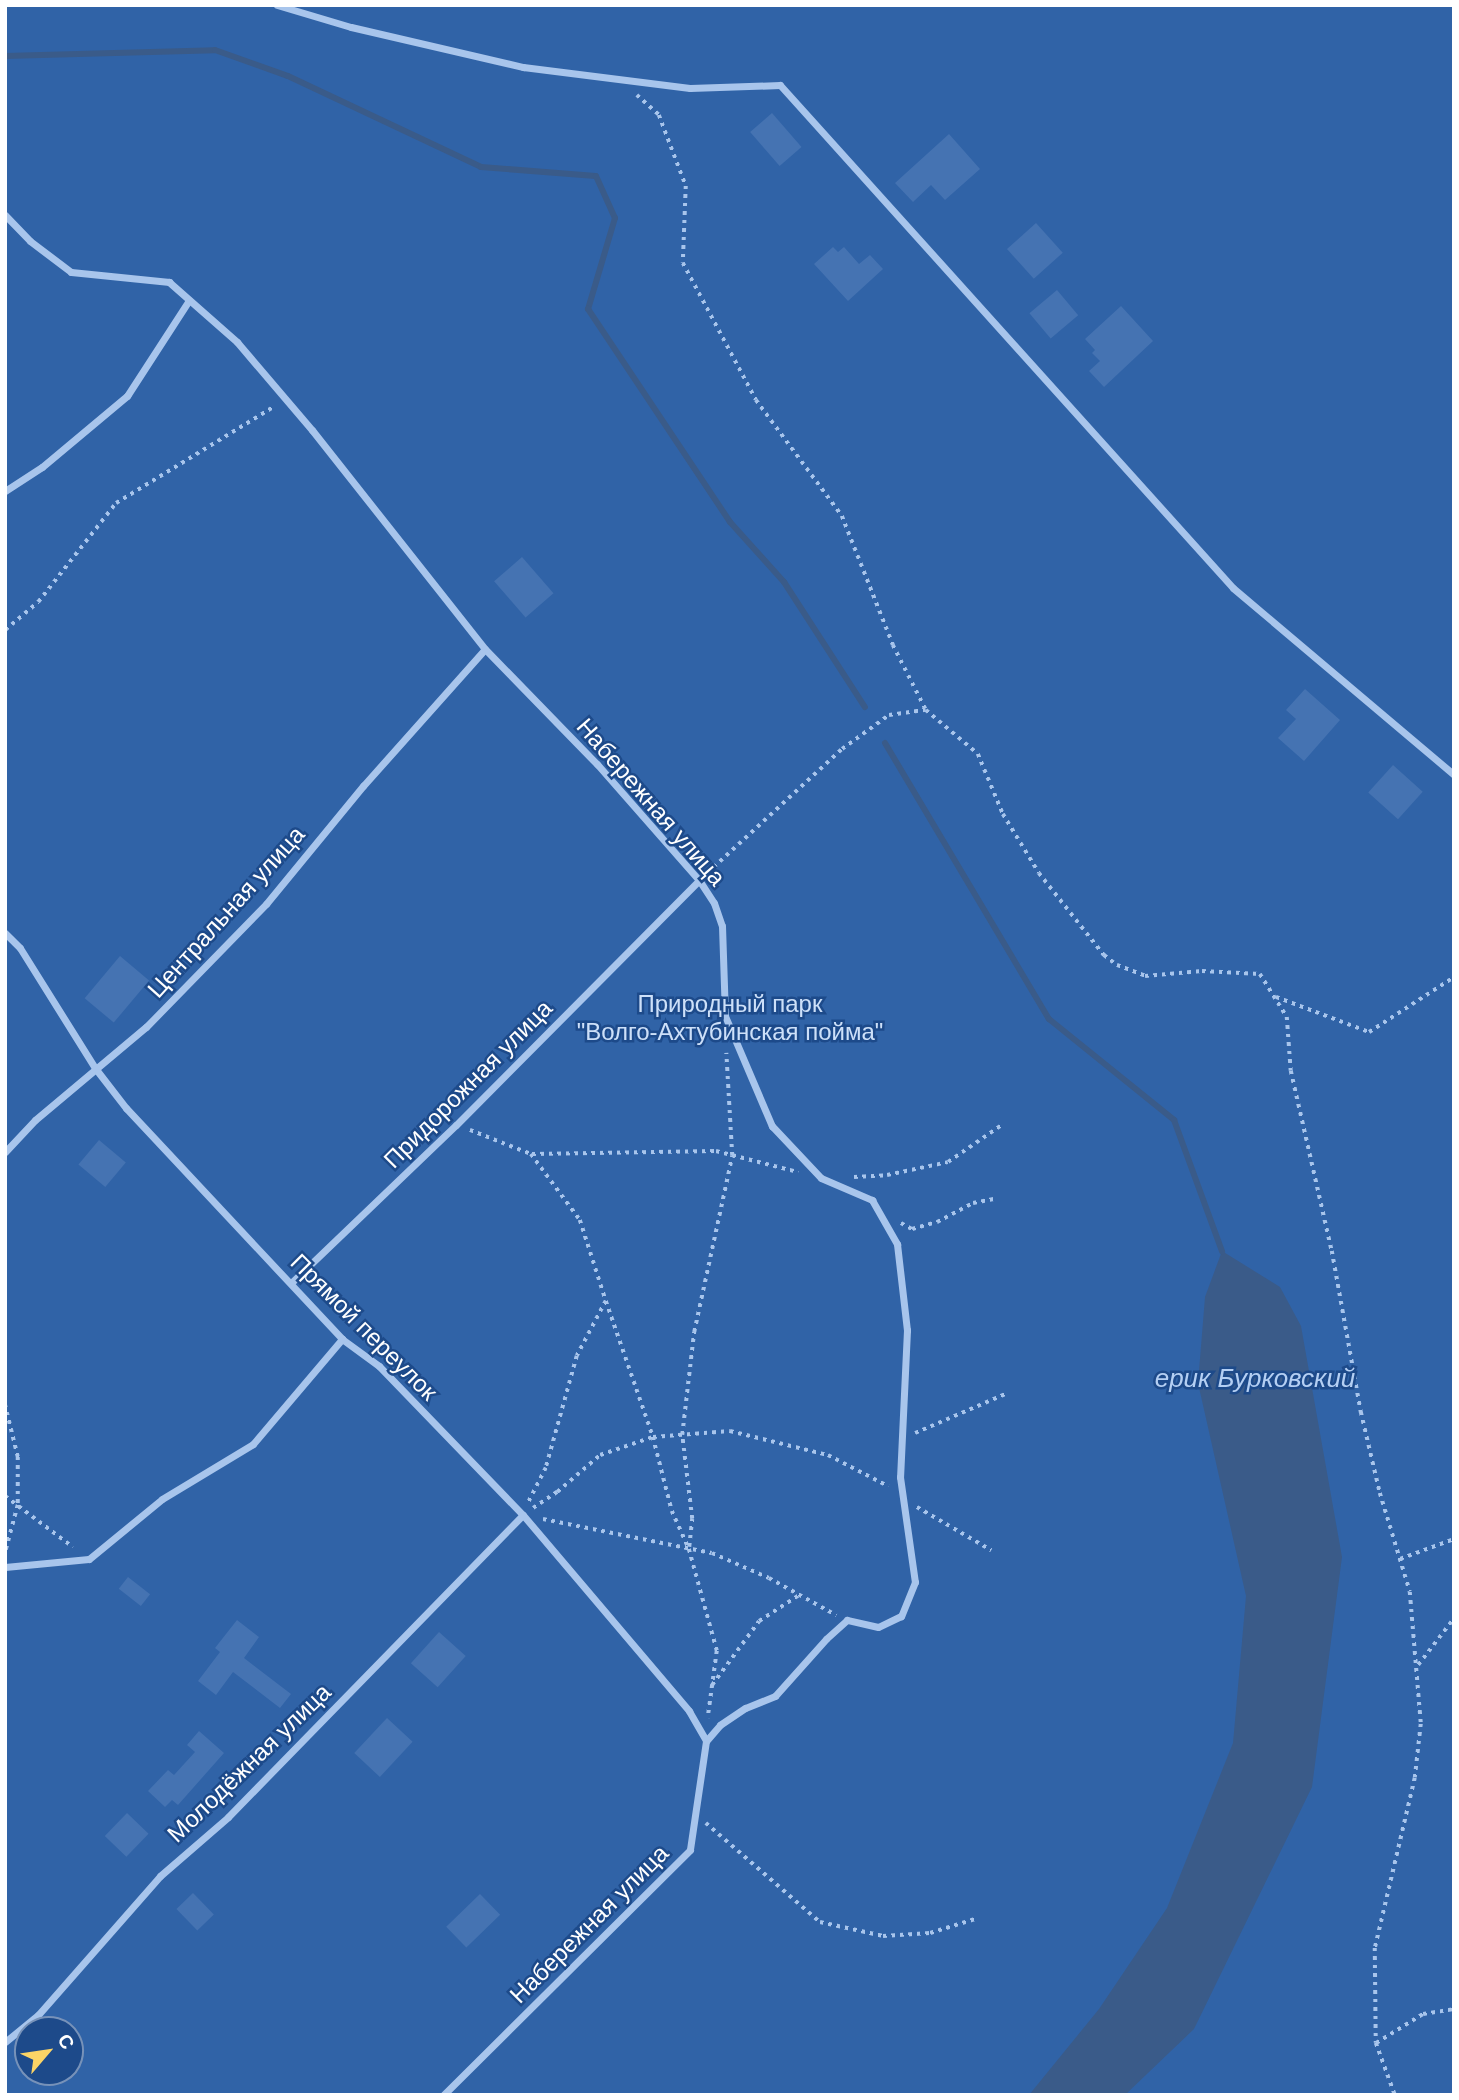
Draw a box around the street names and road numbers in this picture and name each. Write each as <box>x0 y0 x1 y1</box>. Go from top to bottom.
street label: Набережная улица <box>571 712 731 892</box>
street label: Центральная улица <box>141 820 311 1004</box>
street label: Придорожная улица <box>378 994 558 1174</box>
street label: Прямой переулок <box>285 1248 443 1406</box>
street label: Молодёжная улица <box>161 1678 337 1848</box>
street label: Набережная улица <box>504 1839 674 2009</box>

